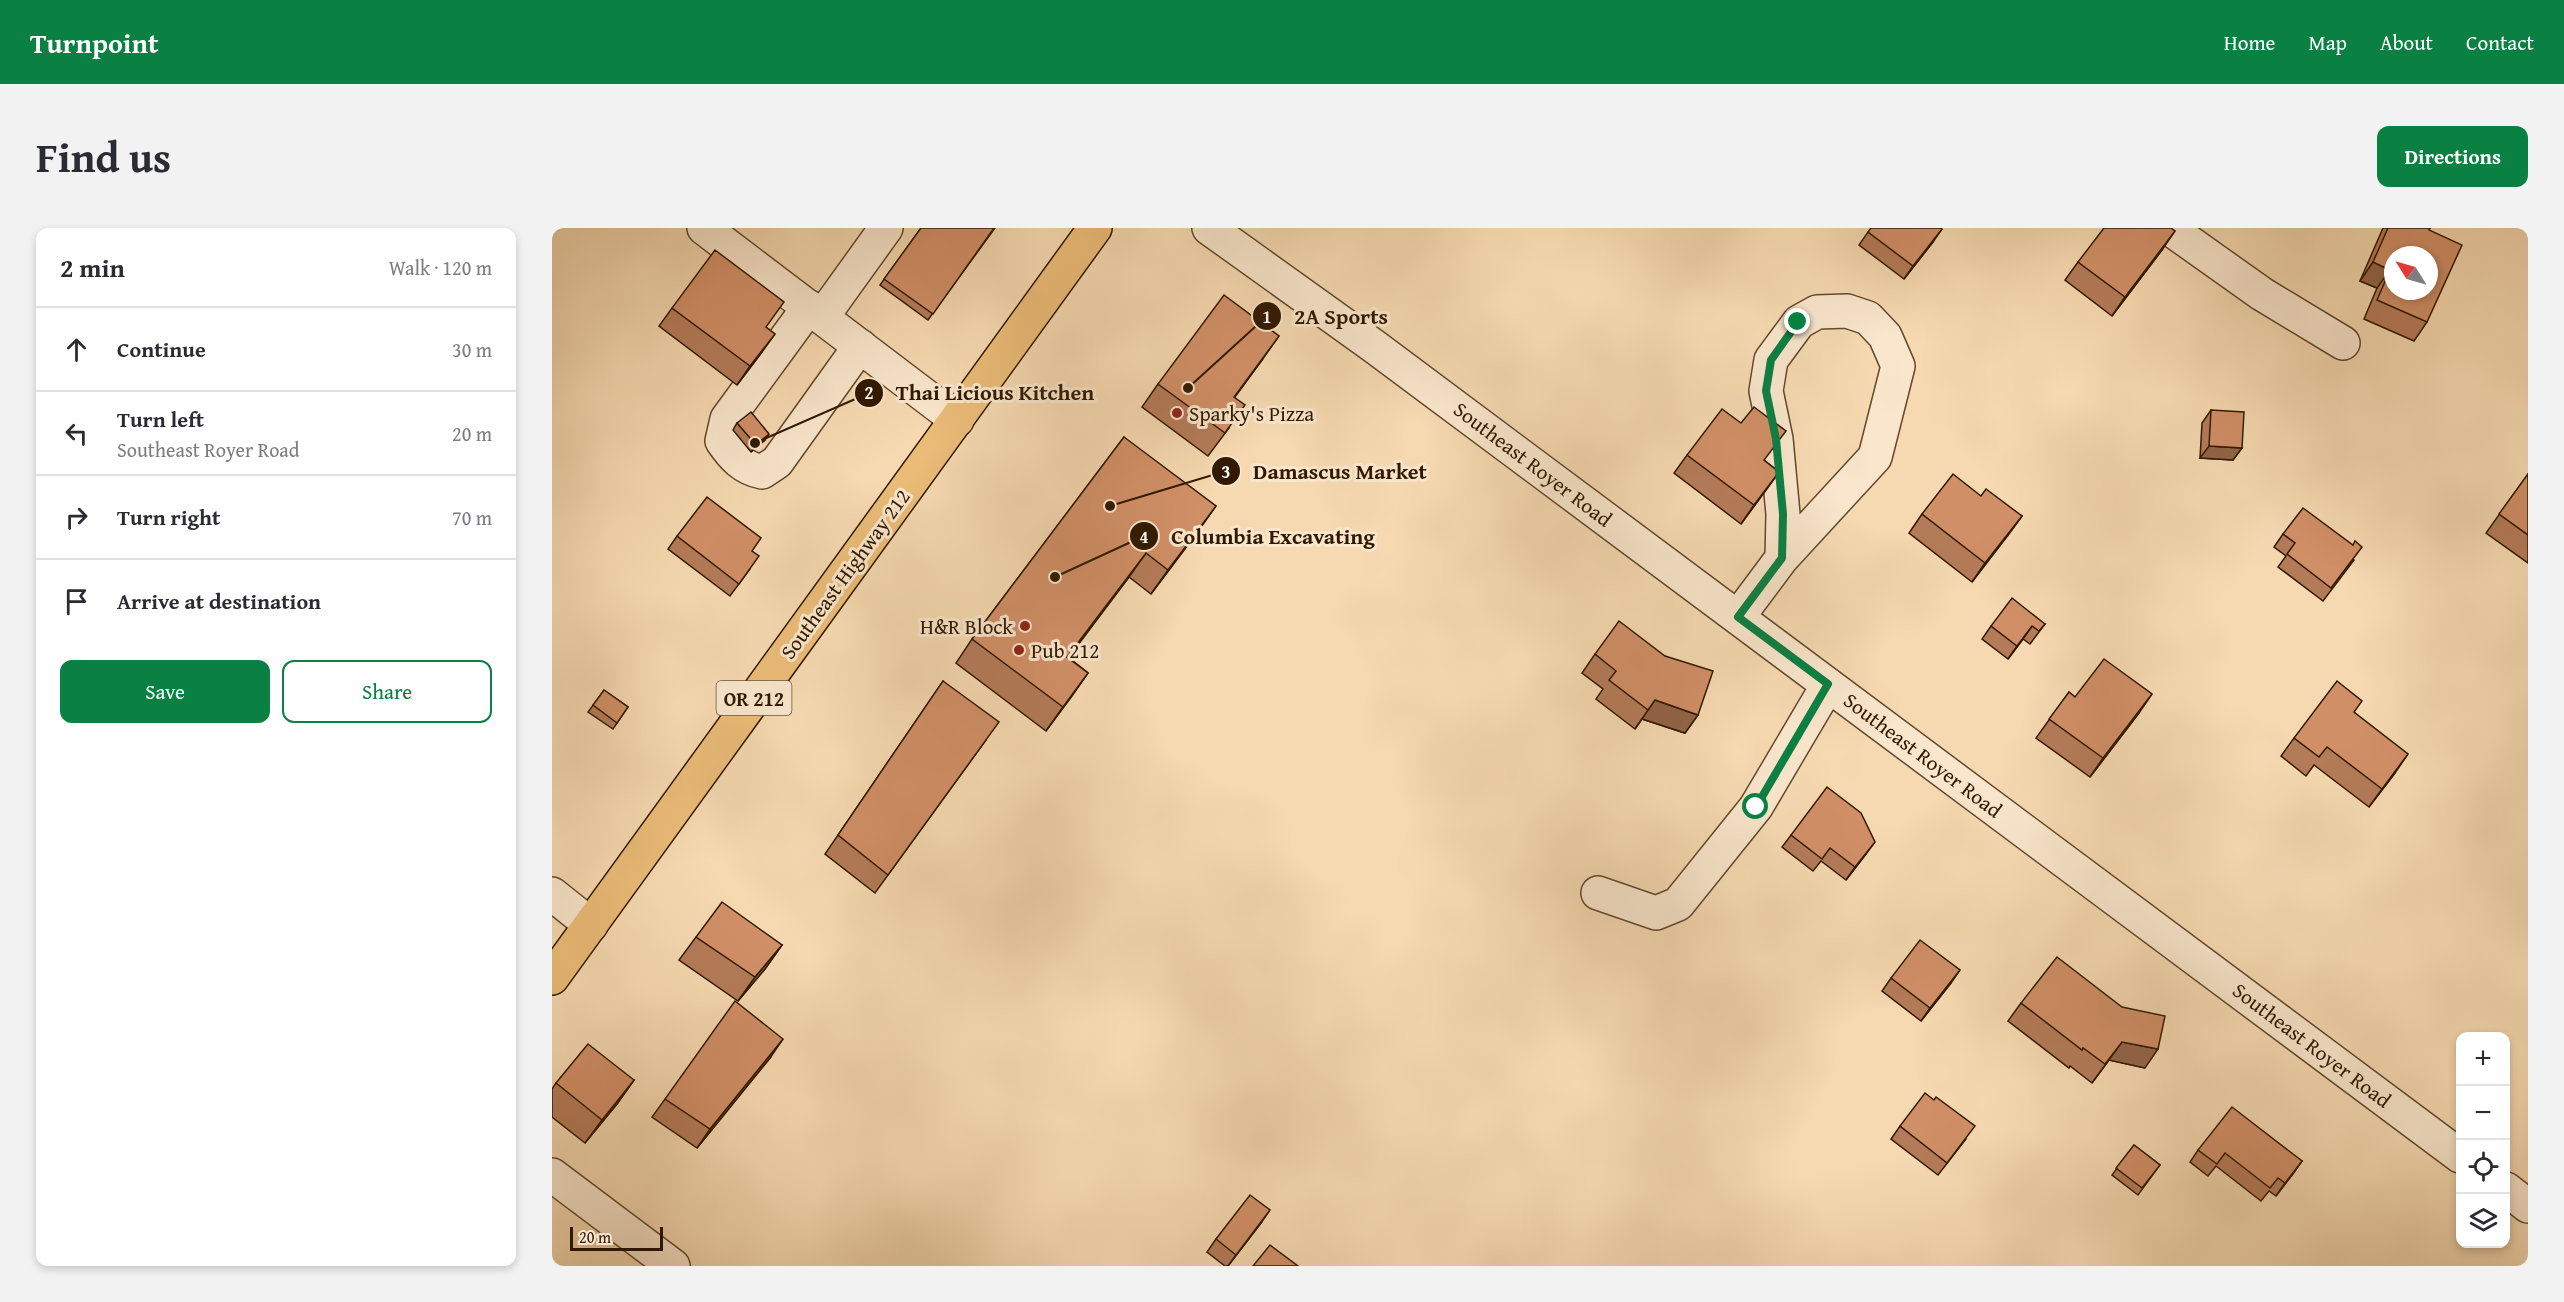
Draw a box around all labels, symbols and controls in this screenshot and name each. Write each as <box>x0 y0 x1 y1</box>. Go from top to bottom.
text: Turnpoint <box>30 22 159 63</box>
text: Home <box>2224 27 2275 58</box>
text: Map <box>2308 27 2347 58</box>
text: About <box>2380 27 2433 58</box>
text: Contact <box>2466 27 2534 58</box>
text: Find us <box>36 126 171 187</box>
button: Directions <box>2377 126 2528 187</box>
north arrow <box>2384 246 2438 300</box>
text: 2 min <box>60 248 125 287</box>
text: Walk · 120 m <box>389 253 492 282</box>
callout: 2A Sports <box>1252 296 1400 336</box>
text: 2A Sports <box>1294 300 1388 332</box>
text: 1 <box>1262 303 1272 330</box>
route end <box>1784 308 1810 334</box>
icon: ahead <box>60 333 93 366</box>
text: Continue <box>117 333 206 365</box>
text: 30 m <box>452 335 492 364</box>
callout: Thai Licious Kitchen <box>854 373 1106 413</box>
text: Thai Licious Kitchen <box>896 376 1094 408</box>
text: 2 <box>864 379 874 406</box>
street label: Southeast Royer Road <box>1447 394 1619 535</box>
place label: Sparky's Pizza <box>1189 398 1314 429</box>
text: Turn left <box>117 403 204 435</box>
marker: Sparky's Pizza <box>1170 406 1184 420</box>
icon: left <box>60 417 93 450</box>
text: 20 m <box>452 419 492 448</box>
text: Southeast Royer Road <box>117 435 299 464</box>
callout: Damascus Market <box>1211 451 1439 491</box>
text: Damascus Market <box>1253 455 1428 487</box>
text: 3 <box>1221 458 1231 485</box>
street label: Southeast Highway 212 <box>773 482 917 666</box>
icon: right <box>60 501 93 534</box>
text: Turn right <box>117 501 220 533</box>
text: 70 m <box>452 503 492 532</box>
callout: Columbia Excavating <box>1129 516 1386 556</box>
text: Columbia Excavating <box>1171 520 1375 552</box>
text: 4 <box>1139 523 1149 550</box>
icon: arrive <box>60 585 93 618</box>
text: Arrive at destination <box>117 585 321 617</box>
place label: H&R Block <box>920 611 1013 642</box>
marker: H&R Block <box>1018 619 1032 633</box>
place label: Pub 212 <box>1031 635 1099 666</box>
marker: Pub 212 <box>1012 643 1026 657</box>
button: Save <box>60 660 270 723</box>
button: Share <box>282 660 492 723</box>
road number: OR 212 <box>716 681 792 715</box>
street label: Southeast Royer Road <box>1837 685 2009 826</box>
route start <box>1742 793 1768 819</box>
street label: Southeast Royer Road <box>2226 975 2398 1116</box>
map controls <box>2456 1032 2510 1248</box>
button: + <box>2456 1032 2510 1086</box>
button: − <box>2456 1086 2510 1140</box>
button: locate <box>2456 1140 2510 1194</box>
button: layers <box>2456 1194 2510 1248</box>
scale bar <box>570 1224 663 1252</box>
text: 20 m <box>579 1225 611 1249</box>

